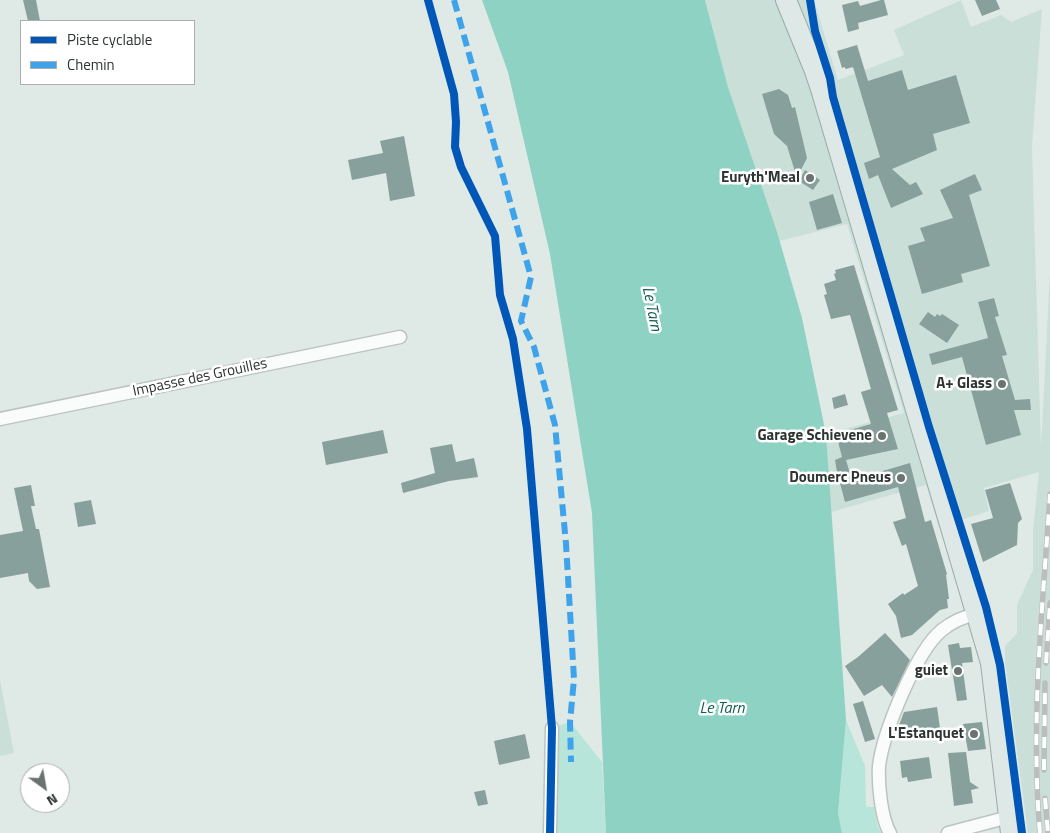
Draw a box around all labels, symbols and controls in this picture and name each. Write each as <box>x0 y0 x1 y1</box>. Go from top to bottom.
legend <box>20 20 195 85</box>
text: Piste cyclable <box>67 28 152 51</box>
text: Chemin <box>67 53 115 76</box>
place label: Euryth'Meal <box>721 169 800 187</box>
marker: Euryth'Meal <box>804 172 816 184</box>
water label: Le Tarn <box>637 285 665 333</box>
street label: Impasse des Grouilles <box>131 355 269 401</box>
place label: A+ Glass <box>936 375 992 393</box>
marker: A+ Glass <box>996 378 1008 390</box>
place label: Garage Schievene <box>757 427 872 445</box>
marker: Garage Schievene <box>876 430 888 442</box>
place label: Doumerc Pneus <box>789 469 891 487</box>
marker: Doumerc Pneus <box>895 472 907 484</box>
place label: guiet <box>915 662 948 680</box>
marker: guiet <box>952 665 964 677</box>
water label: Le Tarn <box>700 699 744 719</box>
place label: L'Estanquet <box>888 725 964 743</box>
marker: L'Estanquet <box>968 728 980 740</box>
north arrow <box>20 763 70 813</box>
text: N <box>43 789 62 812</box>

